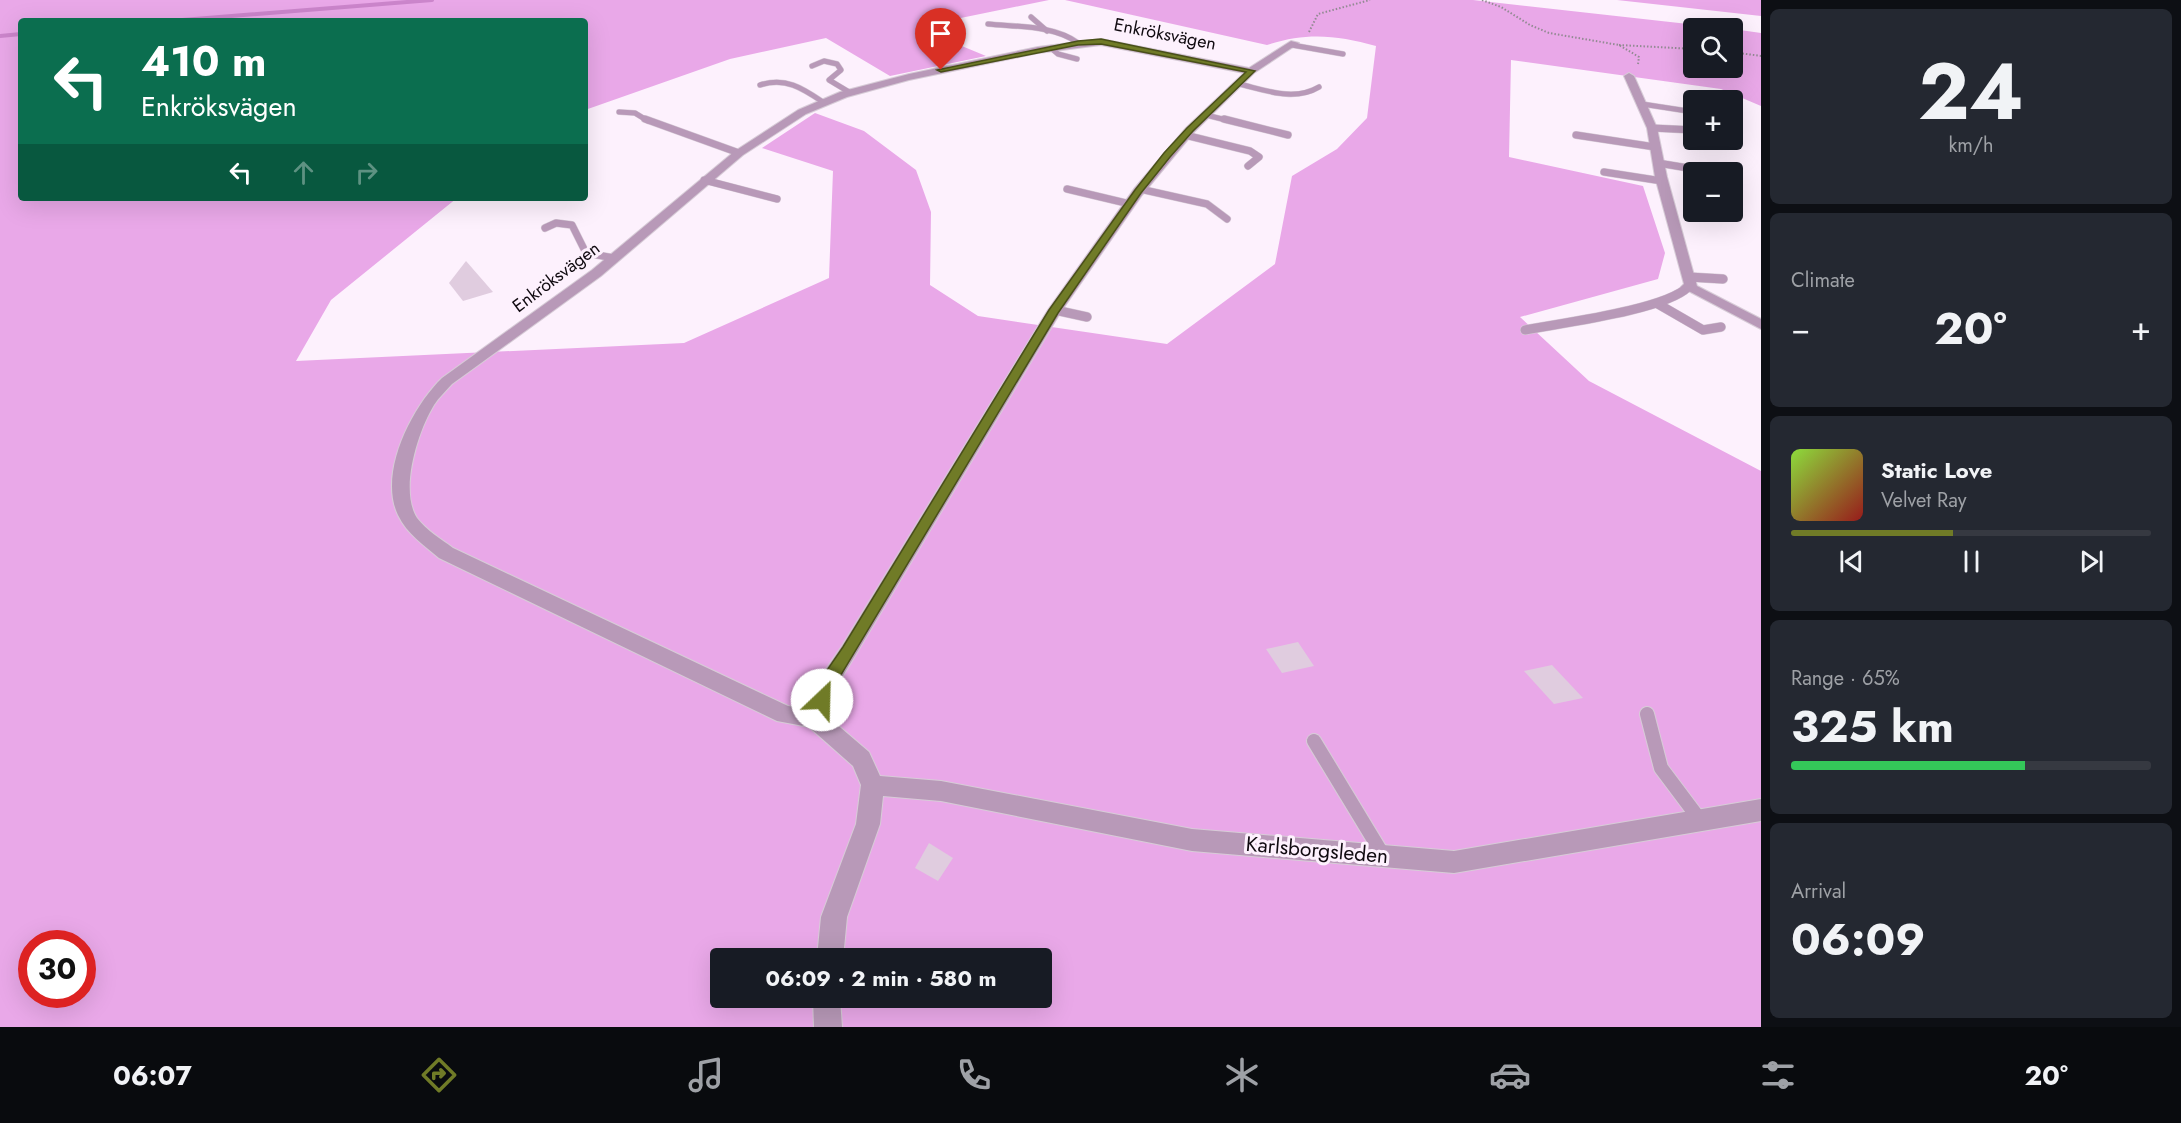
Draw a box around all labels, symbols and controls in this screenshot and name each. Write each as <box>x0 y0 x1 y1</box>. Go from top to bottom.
pin <box>915 8 966 70</box>
street label: Enkröksvägen <box>1112 11 1218 57</box>
icon: arrive <box>924 17 957 50</box>
map controls <box>1683 18 1743 222</box>
button: search <box>1683 18 1743 78</box>
text: 410 m <box>141 31 267 92</box>
text: 24 <box>1918 36 2024 148</box>
icon: left <box>42 42 120 120</box>
text: Enkröksvägen <box>141 87 297 126</box>
button: + <box>1683 90 1743 150</box>
text: km/h <box>1948 131 1994 160</box>
icon: left <box>224 156 257 189</box>
icon: ahead <box>287 156 320 189</box>
icon: right <box>350 156 383 189</box>
button: − <box>1683 162 1743 222</box>
street label: Enkröksvägen <box>507 235 605 319</box>
text: Climate <box>1791 266 1855 295</box>
text: 20° <box>1934 296 2007 361</box>
text: − <box>1791 305 1810 352</box>
text: + <box>2131 305 2151 352</box>
text: Static Love <box>1881 454 1992 486</box>
text: Velvet Ray <box>1881 486 1967 515</box>
icon: previous <box>1835 545 1868 578</box>
icon: pause <box>1955 545 1988 578</box>
icon: next <box>2075 545 2108 578</box>
text: Range · 65% <box>1791 664 1900 693</box>
position arrow <box>790 668 854 732</box>
text: 325 km <box>1791 694 1954 759</box>
street label: Karlsborgsleden <box>1245 829 1389 871</box>
text: Arrival <box>1791 877 1846 906</box>
text: 06:09 <box>1791 907 1925 972</box>
speed limit sign: 30 <box>18 930 96 1008</box>
text: 06:09 · 2 min · 580 m <box>765 962 997 994</box>
icon: directions <box>418 1054 460 1096</box>
icon: music <box>685 1054 727 1096</box>
icon: phone <box>953 1054 995 1096</box>
icon: climate <box>1221 1054 1263 1096</box>
icon: car <box>1489 1054 1531 1096</box>
icon: filters <box>1757 1054 1799 1096</box>
text: 06:07 <box>113 1056 192 1095</box>
text: 20° <box>2024 1056 2068 1095</box>

